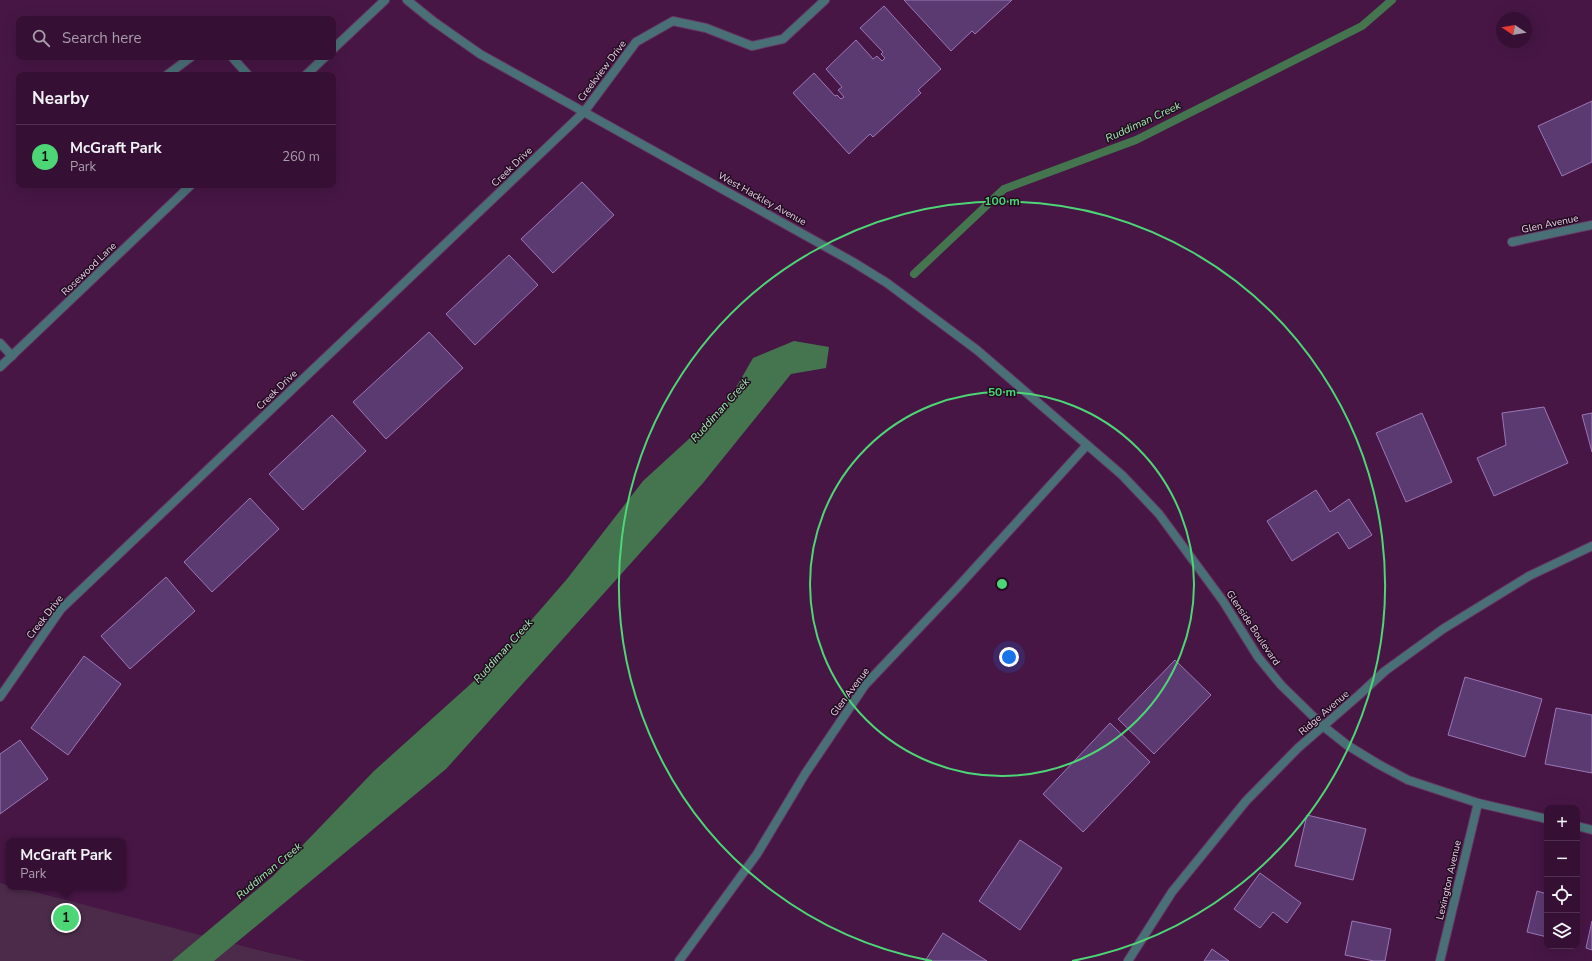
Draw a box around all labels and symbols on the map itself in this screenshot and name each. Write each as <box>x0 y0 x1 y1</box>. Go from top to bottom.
north arrow <box>1496 12 1532 48</box>
street label: Creekview Drive <box>574 38 630 104</box>
water label: Ruddiman Creek <box>1103 98 1184 146</box>
street label: Creek Drive <box>488 144 536 190</box>
street label: West Hackley Avenue <box>715 169 809 229</box>
text: 100 m <box>984 193 1020 209</box>
street label: Glen Avenue <box>1520 211 1580 237</box>
street label: Rosewood Lane <box>58 239 120 299</box>
street label: Creek Drive <box>253 367 301 413</box>
water label: Ruddiman Creek <box>687 374 753 445</box>
text: 50 m <box>988 384 1016 400</box>
centre of rings <box>995 577 1009 591</box>
street label: Glenside Boulevard <box>1223 588 1283 668</box>
street label: Creek Drive <box>23 592 67 642</box>
water label: Ruddiman Creek <box>470 615 536 686</box>
your location <box>999 647 1019 667</box>
street label: Glen Avenue <box>827 665 873 719</box>
street label: Ridge Avenue <box>1296 687 1352 739</box>
water label: Ruddiman Creek <box>233 839 305 903</box>
street label: Lexington Avenue <box>1433 839 1465 921</box>
pin: 1 <box>53 903 79 933</box>

